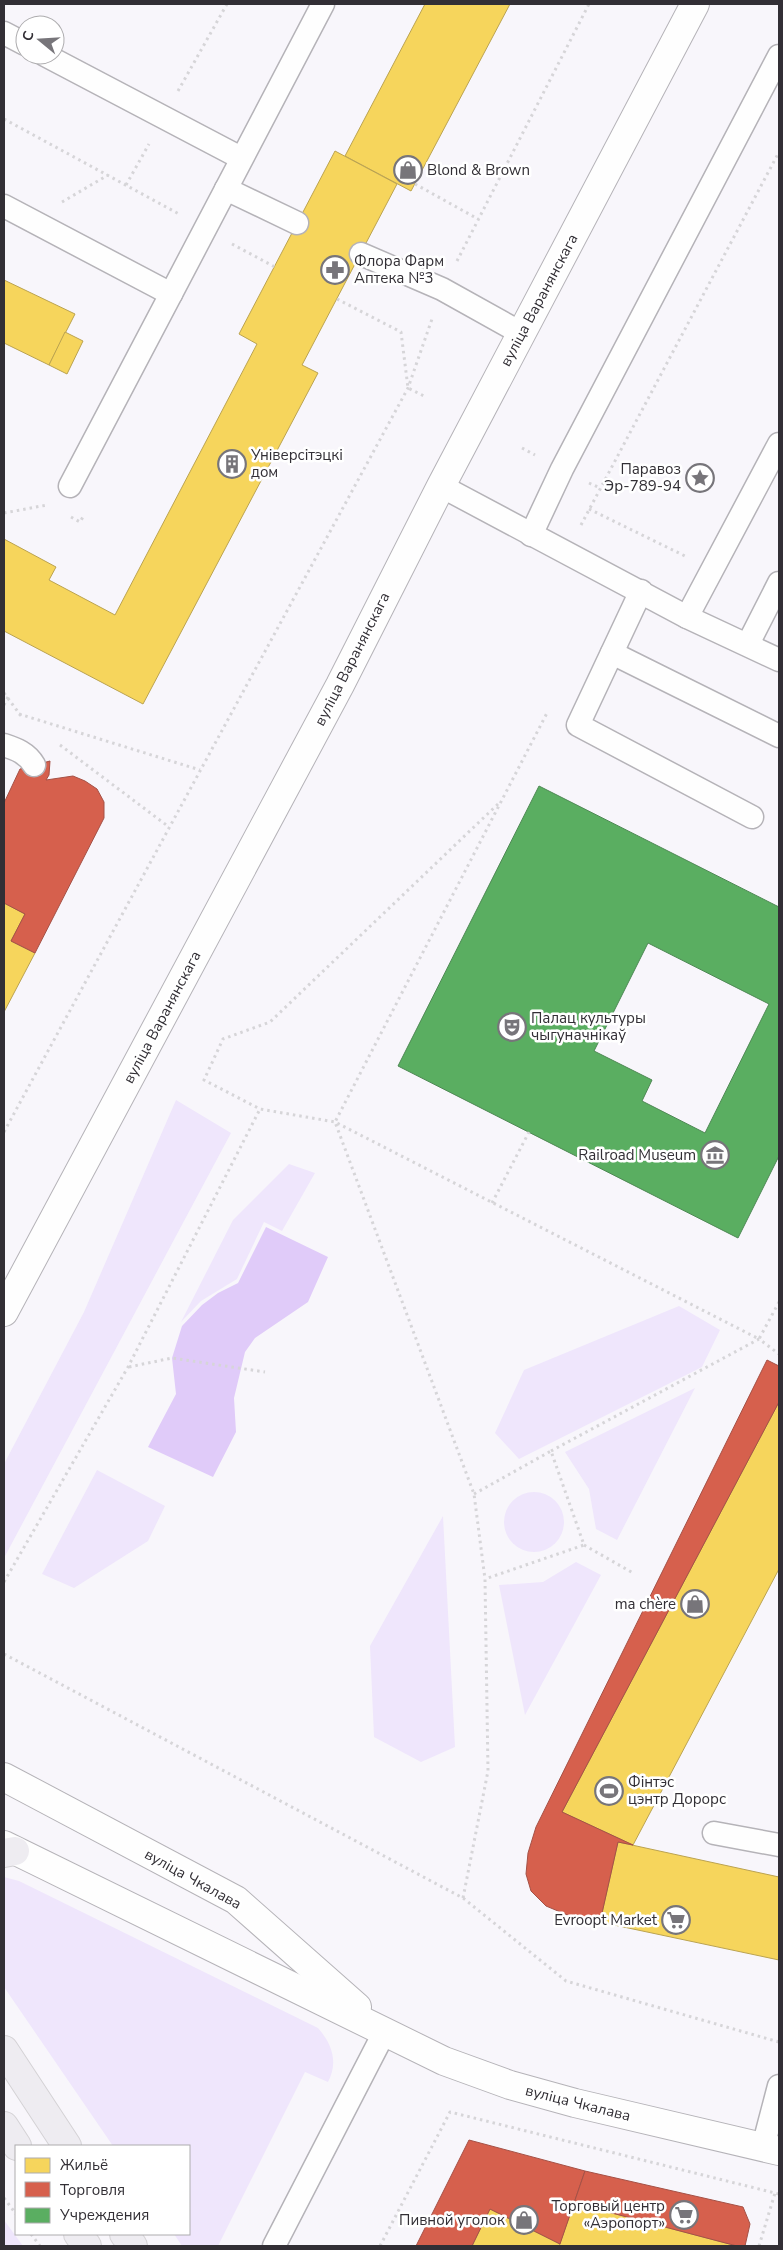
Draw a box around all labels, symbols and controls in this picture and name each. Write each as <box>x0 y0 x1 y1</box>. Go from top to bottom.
north arrow <box>15 15 65 65</box>
text: С <box>18 28 39 44</box>
shop icon: Blond & Brown <box>393 155 423 185</box>
place label: Blond & Brown <box>427 160 530 180</box>
street label: вуліца Варанянскага <box>496 230 582 370</box>
place label: Флора Фарм Аптека №3 <box>354 251 444 288</box>
pharmacy icon: Флора Фарм Аптека №3 <box>320 255 350 285</box>
place label: Універсітэцкі дом <box>250 445 343 482</box>
building icon: Універсітэцкі дом <box>217 449 247 479</box>
place label: Паравоз Эр-789-94 <box>604 459 681 496</box>
place icon: Паравоз Эр-789-94 <box>685 463 715 493</box>
street label: вуліца Варанянскага <box>310 589 394 729</box>
street label: вуліца Варанянскага <box>119 947 205 1087</box>
place label: Палац культуры чыгуначнікаў <box>531 1008 646 1045</box>
theatre icon: Палац культуры чыгуначнікаў <box>497 1012 527 1042</box>
museum icon: Railroad Museum <box>700 1140 730 1170</box>
place label: Railroad Museum <box>578 1145 696 1165</box>
shop icon: ma chère <box>680 1589 710 1619</box>
place label: ma chère <box>615 1594 676 1614</box>
place label: Фінтэс цэнтр Дорорс <box>628 1772 726 1809</box>
sports icon: Фінтэс цэнтр Дорорс <box>594 1776 624 1806</box>
street label: вуліца Чкалава <box>141 1844 245 1914</box>
supermarket icon: Evroopt Market <box>661 1905 691 1935</box>
place label: Evroopt Market <box>554 1910 658 1930</box>
street label: вуліца Чкалава <box>523 2080 633 2126</box>
legend <box>15 2145 190 2235</box>
text: Жильё <box>60 2155 108 2175</box>
text: Торговля <box>60 2180 125 2200</box>
place label: Торговый центр «Аэропорт» <box>551 2196 665 2233</box>
supermarket icon: Торговый центр «Аэропорт» <box>669 2200 699 2230</box>
text: Учреждения <box>59 2205 149 2225</box>
shop icon: Пивной уголок <box>509 2205 539 2235</box>
place label: Пивной уголок <box>399 2210 505 2230</box>

